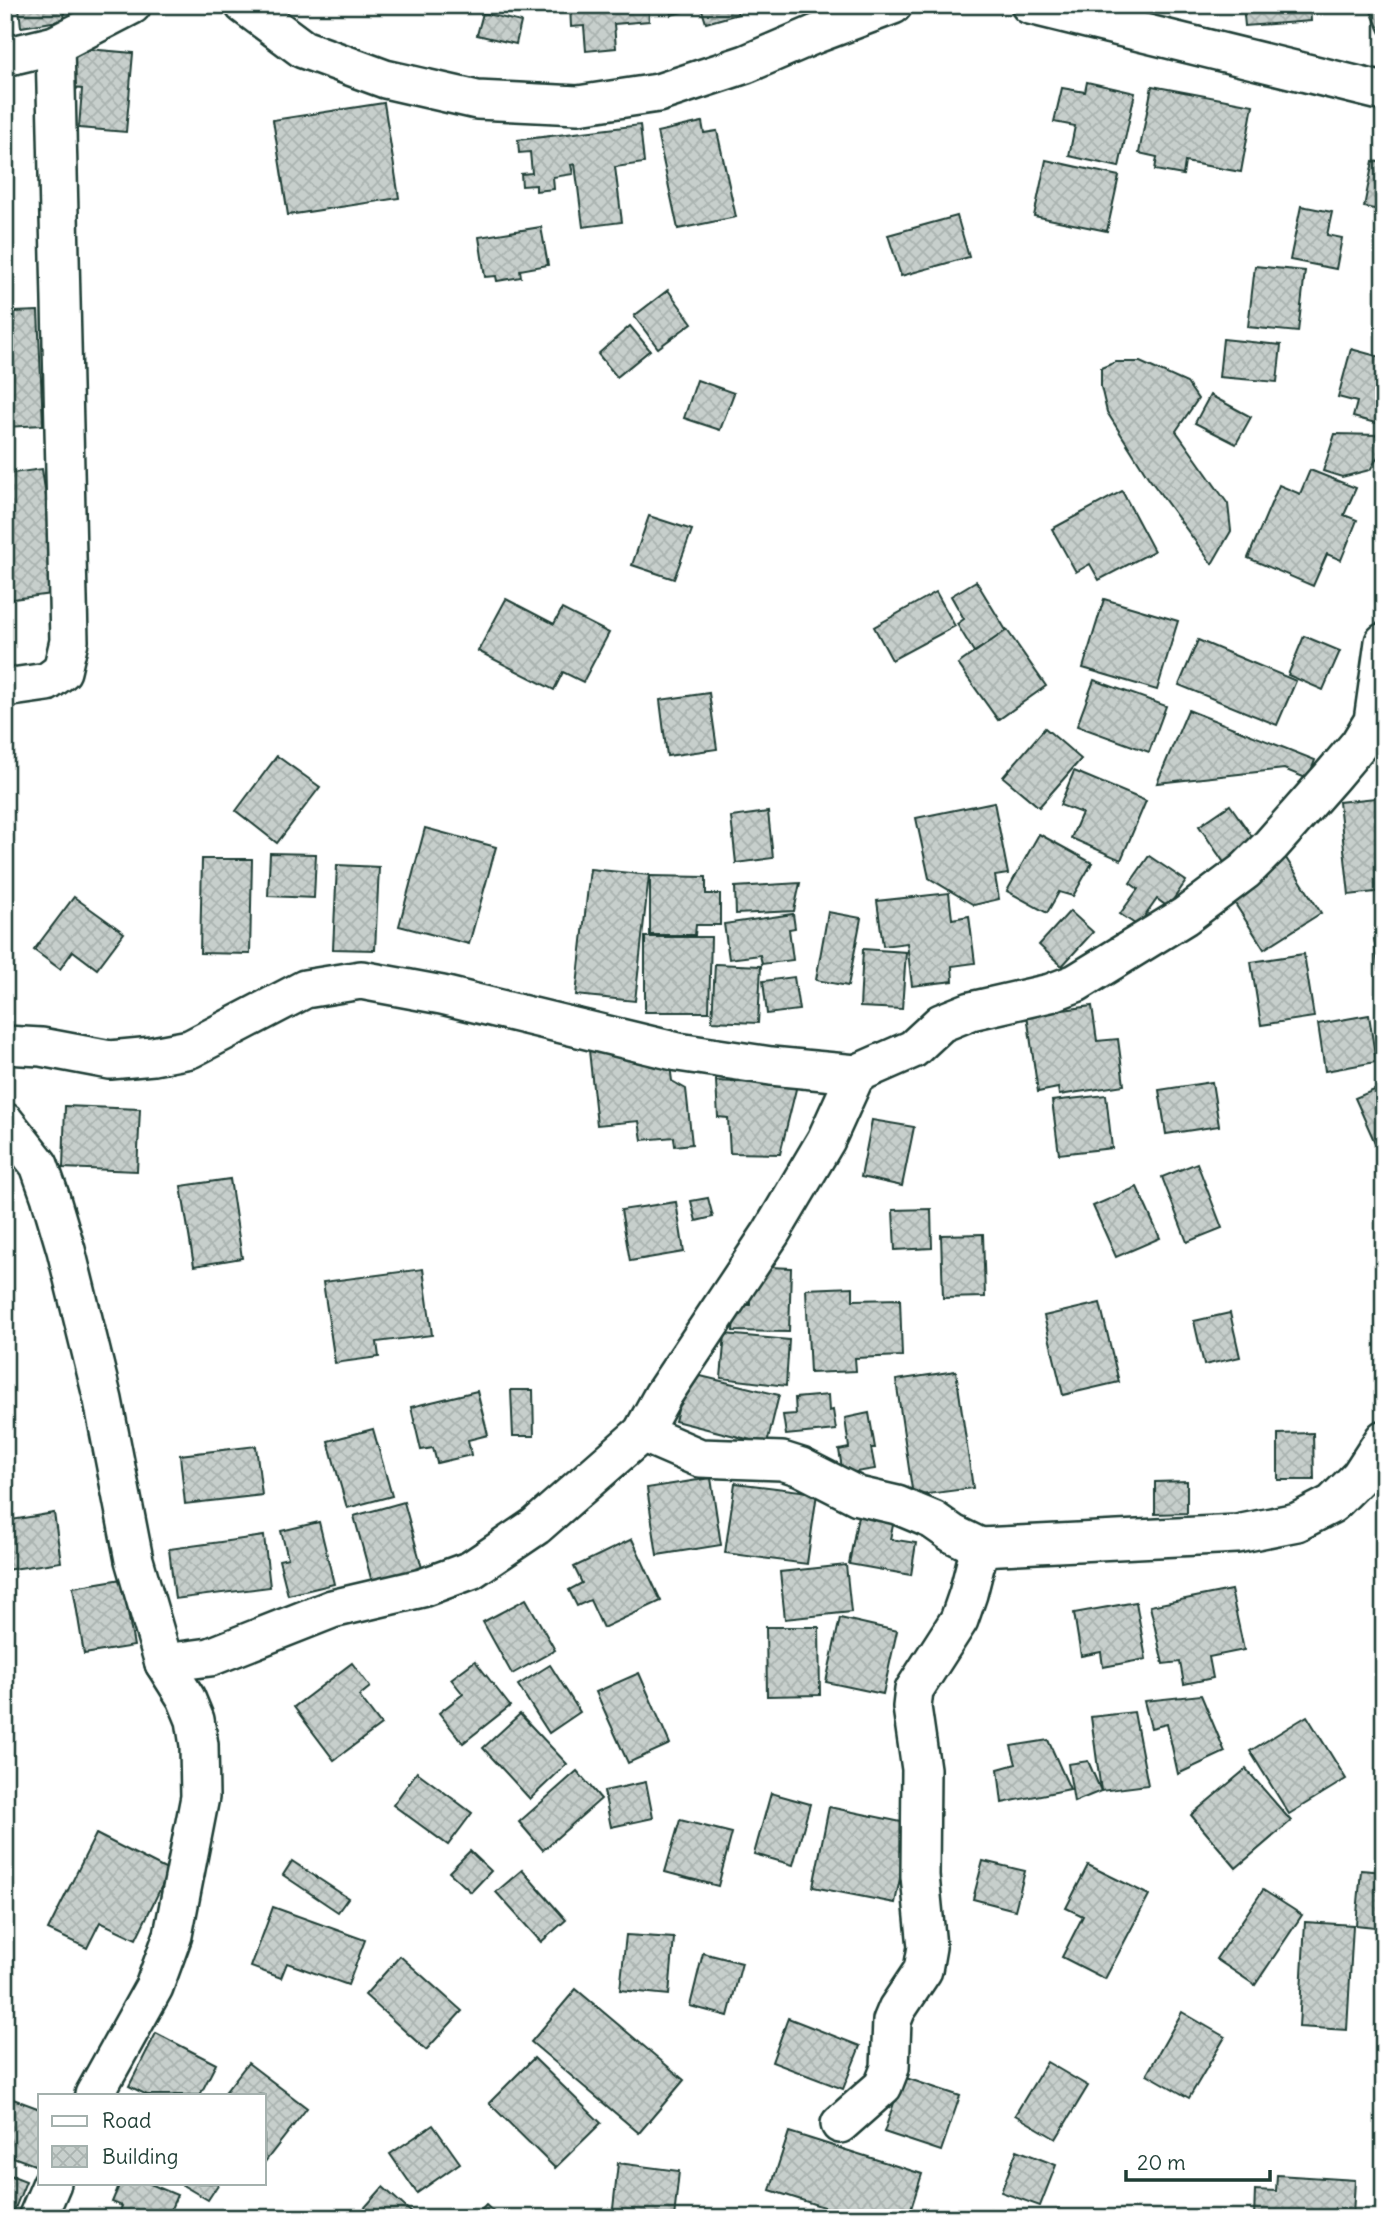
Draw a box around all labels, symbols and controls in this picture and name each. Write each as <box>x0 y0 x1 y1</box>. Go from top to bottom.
legend <box>38 2094 266 2184</box>
text: Road <box>102 2107 151 2134</box>
scale bar <box>1126 2139 1270 2183</box>
text: Building <box>102 2143 178 2170</box>
text: 20 m <box>1137 2149 1186 2176</box>

